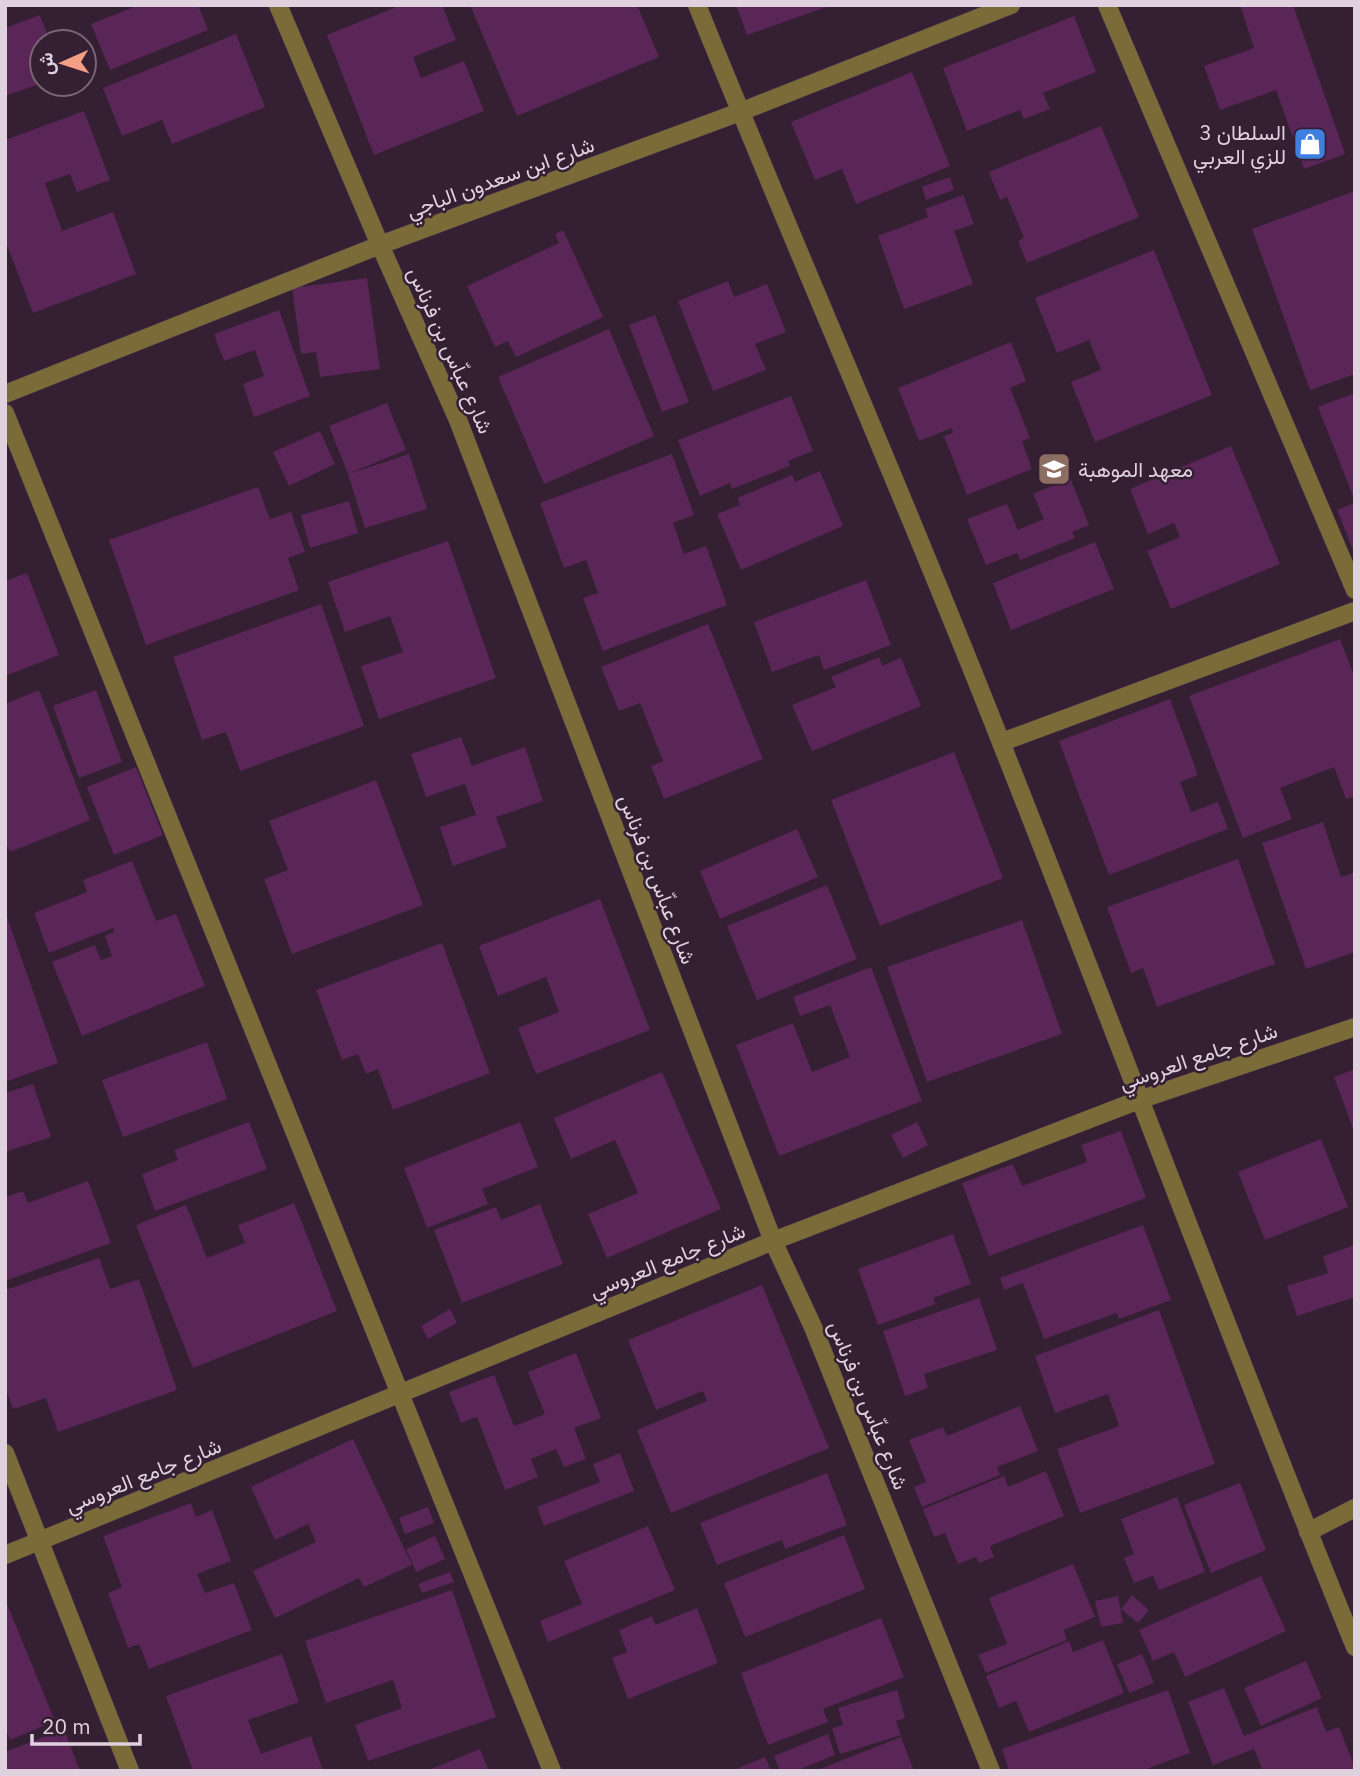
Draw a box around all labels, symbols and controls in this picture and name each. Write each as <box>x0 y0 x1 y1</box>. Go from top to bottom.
north arrow <box>28 28 98 98</box>
text: ش <box>33 52 59 76</box>
place label: السلطان 3 للزي العربي <box>1193 118 1286 174</box>
shop icon: السلطان 3 للزي العربي <box>1291 125 1329 163</box>
street label: شارع ابن سعدون الباجي <box>402 130 599 228</box>
street label: شارع عباّس بن فرناس <box>401 262 500 438</box>
school or university icon: معهد الموهبة <box>1035 450 1073 488</box>
place label: معهد الموهبة <box>1078 455 1193 483</box>
street label: شارع عباّس بن فرناس <box>612 790 703 968</box>
street label: شارع جامع العروسي <box>1115 1016 1282 1100</box>
street label: شارع جامع العروسي <box>585 1216 751 1308</box>
street label: شارع عباّس بن فرناس <box>821 1317 916 1494</box>
street label: شارع جامع العروسي <box>61 1431 227 1523</box>
scale bar <box>32 1702 140 1746</box>
text: 20 m <box>42 1712 91 1740</box>

